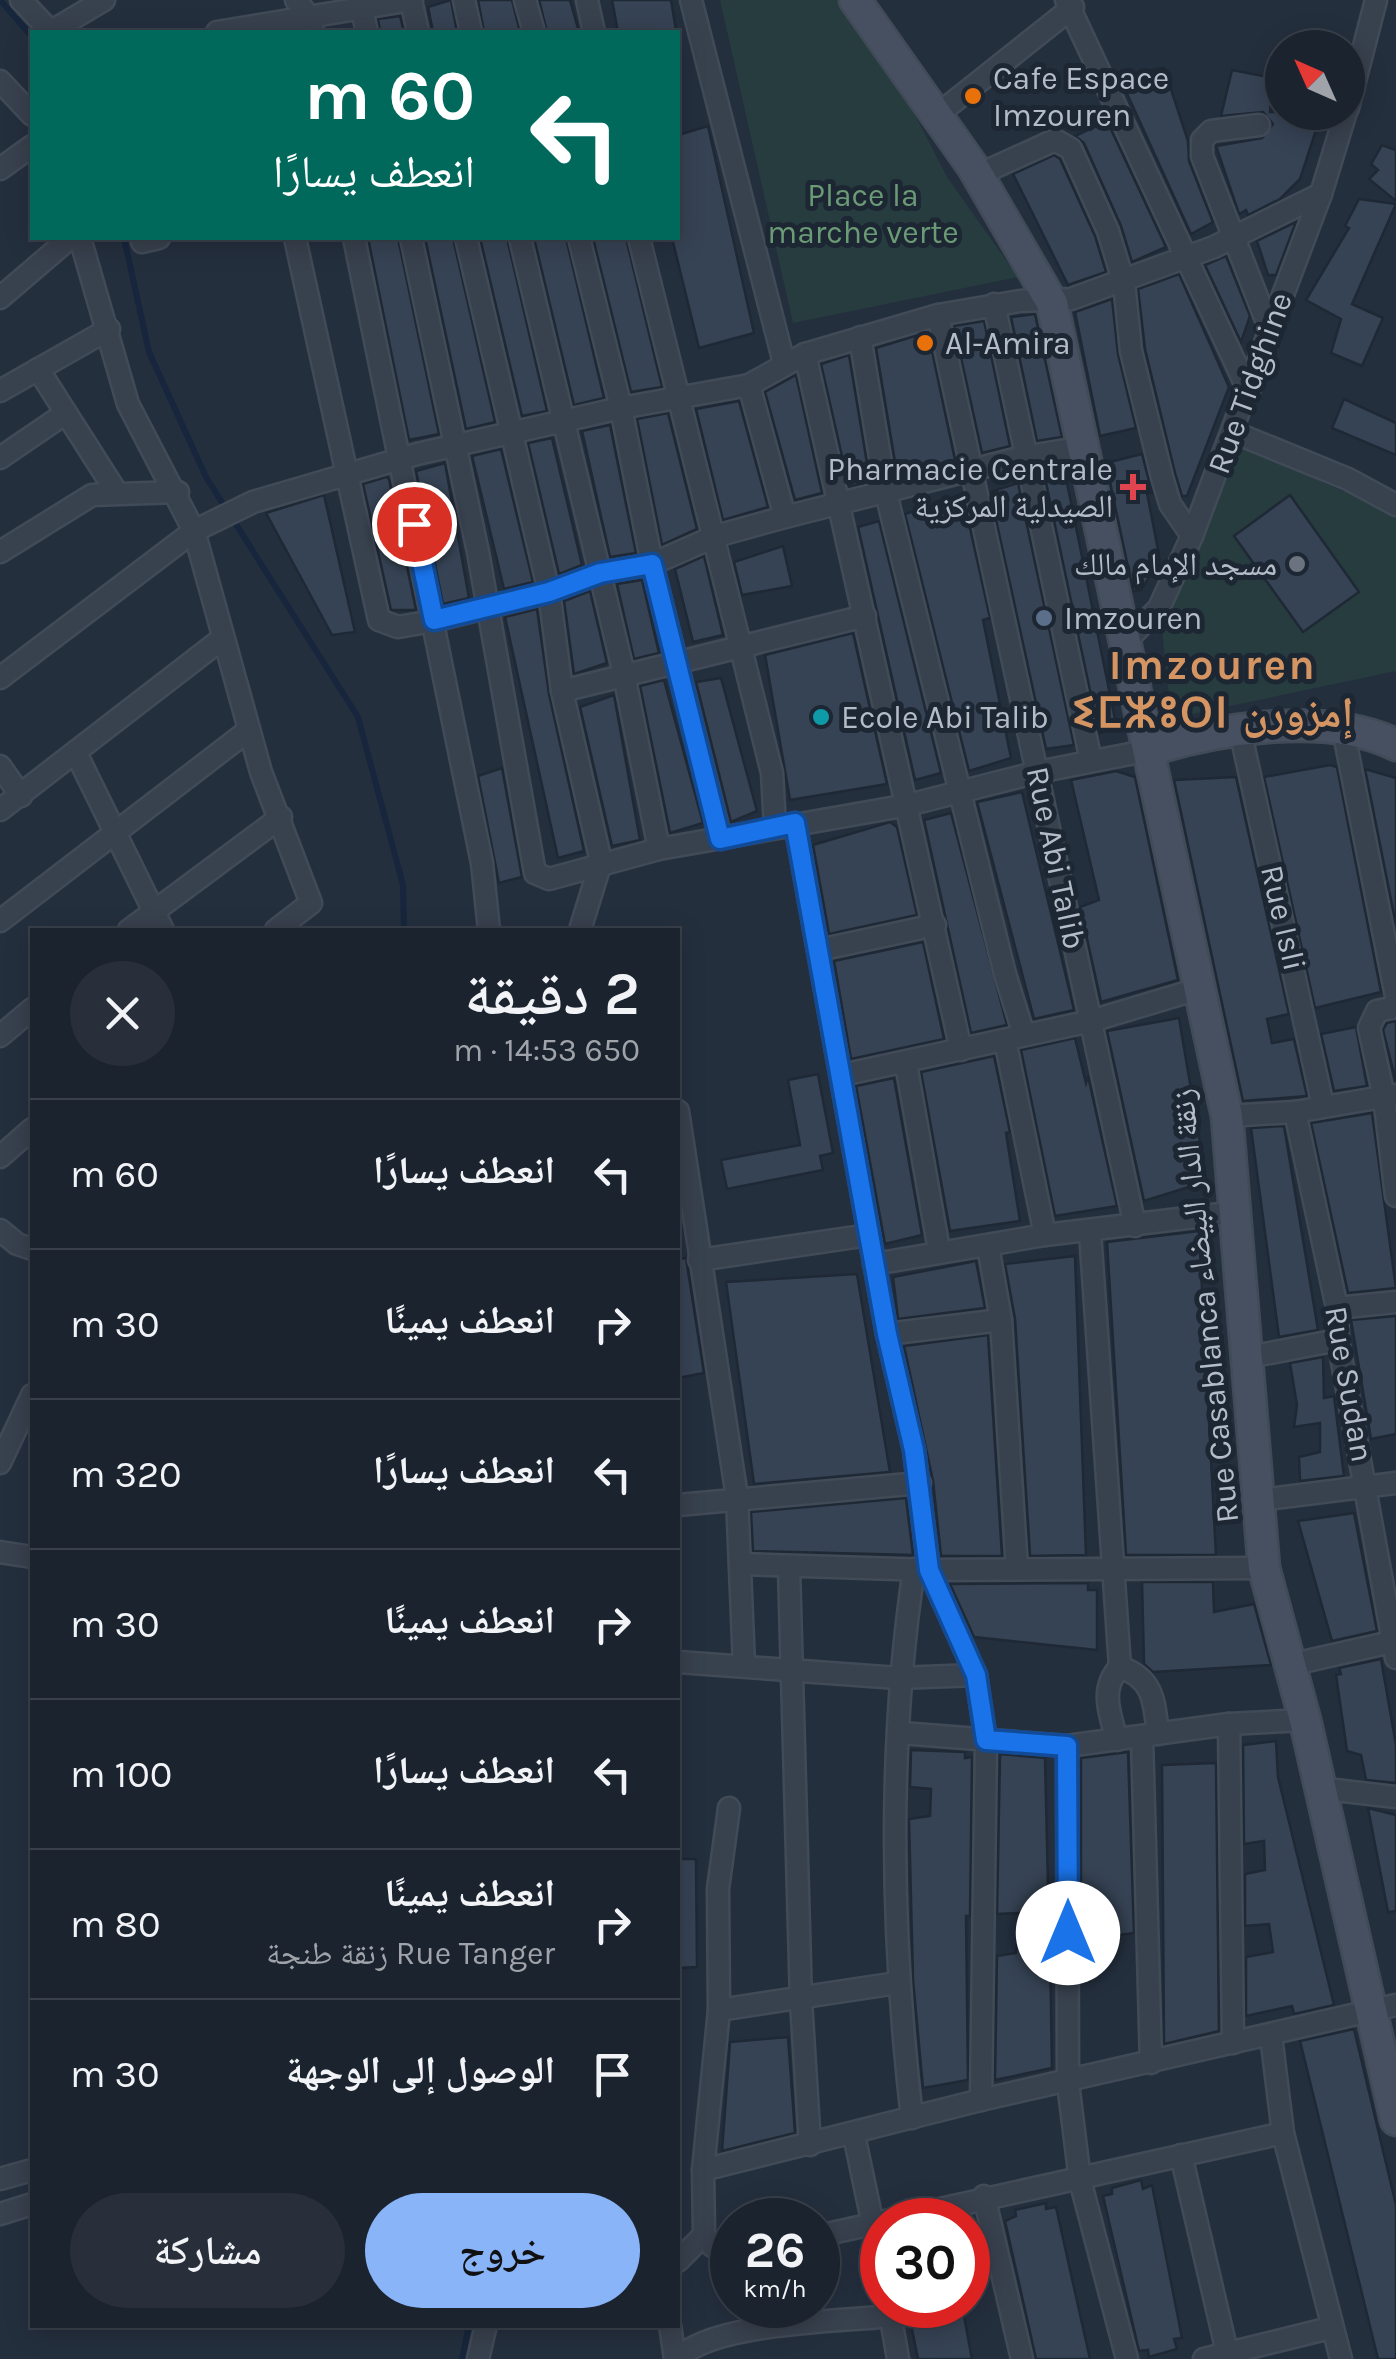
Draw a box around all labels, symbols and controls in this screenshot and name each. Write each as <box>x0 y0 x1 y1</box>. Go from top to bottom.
north arrow <box>1265 30 1365 130</box>
map controls <box>1265 30 1365 130</box>
text: 60 m <box>304 55 475 137</box>
place label: Cafe Espace Imzouren <box>993 60 1169 134</box>
icon: left <box>510 70 640 200</box>
marker: Cafe Espace Imzouren <box>962 85 984 107</box>
text: انعطف يسارًا <box>273 146 475 198</box>
park label: Place la marche verte <box>767 177 959 251</box>
street label: Rue Tidghine <box>1200 287 1300 479</box>
place label: Al-Amira <box>945 325 1071 362</box>
marker: Al-Amira <box>914 332 936 354</box>
place label: Pharmacie Centrale الصيدلية المركزية <box>827 451 1113 525</box>
marker: Pharmacie Centrale الصيدلية المركزية <box>1122 476 1144 498</box>
pin <box>372 482 457 567</box>
icon: arrive <box>387 497 442 552</box>
place label: مسجد الإمام مالك <box>1074 546 1277 585</box>
marker: مسجد الإمام مالك <box>1286 553 1308 575</box>
place label: Imzouren <box>1064 600 1202 637</box>
marker: Imzouren <box>1033 607 1055 629</box>
district label: Imzouren ⵉⵎⵣⵓⵔⵏ إمزورن <box>1073 640 1353 740</box>
place label: Ecole Abi Talib <box>841 699 1049 736</box>
marker: Ecole Abi Talib <box>810 706 832 728</box>
street label: Rue Abi Talib <box>1019 763 1093 953</box>
street label: Rue Isli <box>1253 862 1313 974</box>
text: 2 دقيقة <box>464 959 640 1029</box>
button: close <box>70 961 175 1066</box>
text: 650 m · 14:53 <box>453 1032 640 1069</box>
street label: Rue Casablanca زنقة الدار البيضاء <box>1164 1087 1246 1525</box>
icon: left <box>585 1147 640 1202</box>
text: انعطف يسارًا <box>373 1148 555 1193</box>
text: 60 m <box>70 1152 159 1197</box>
icon: right <box>585 1297 640 1352</box>
text: انعطف يمينًا <box>384 1298 555 1343</box>
text: 30 m <box>70 1302 160 1347</box>
street label: Rue Sudan <box>1317 1303 1381 1465</box>
icon: left <box>585 1447 640 1502</box>
text: انعطف يسارًا <box>373 1448 555 1493</box>
text: 320 m <box>70 1452 182 1497</box>
icon: right <box>585 1597 640 1652</box>
text: انعطف يمينًا <box>384 1598 555 1643</box>
text: 30 m <box>70 1602 160 1647</box>
icon: left <box>585 1747 640 1802</box>
text: انعطف يسارًا <box>373 1748 555 1793</box>
text: 100 m <box>70 1752 172 1797</box>
text: انعطف يمينًا <box>384 1871 555 1916</box>
position arrow <box>1016 1881 1120 1985</box>
icon: right <box>585 1897 640 1952</box>
text: 80 m <box>70 1902 161 1947</box>
text: Rue Tanger زنقة طنجة <box>266 1935 555 1972</box>
icon: arrive <box>585 2047 640 2102</box>
text: الوصول إلى الوجهة <box>286 2048 555 2093</box>
text: 30 m <box>70 2052 160 2097</box>
button: مشاركة <box>70 2193 345 2308</box>
button: خروج <box>365 2193 640 2308</box>
speed limit sign: 30 <box>860 2198 990 2328</box>
text: 26 <box>745 2221 805 2280</box>
text: km/h <box>743 2274 807 2303</box>

